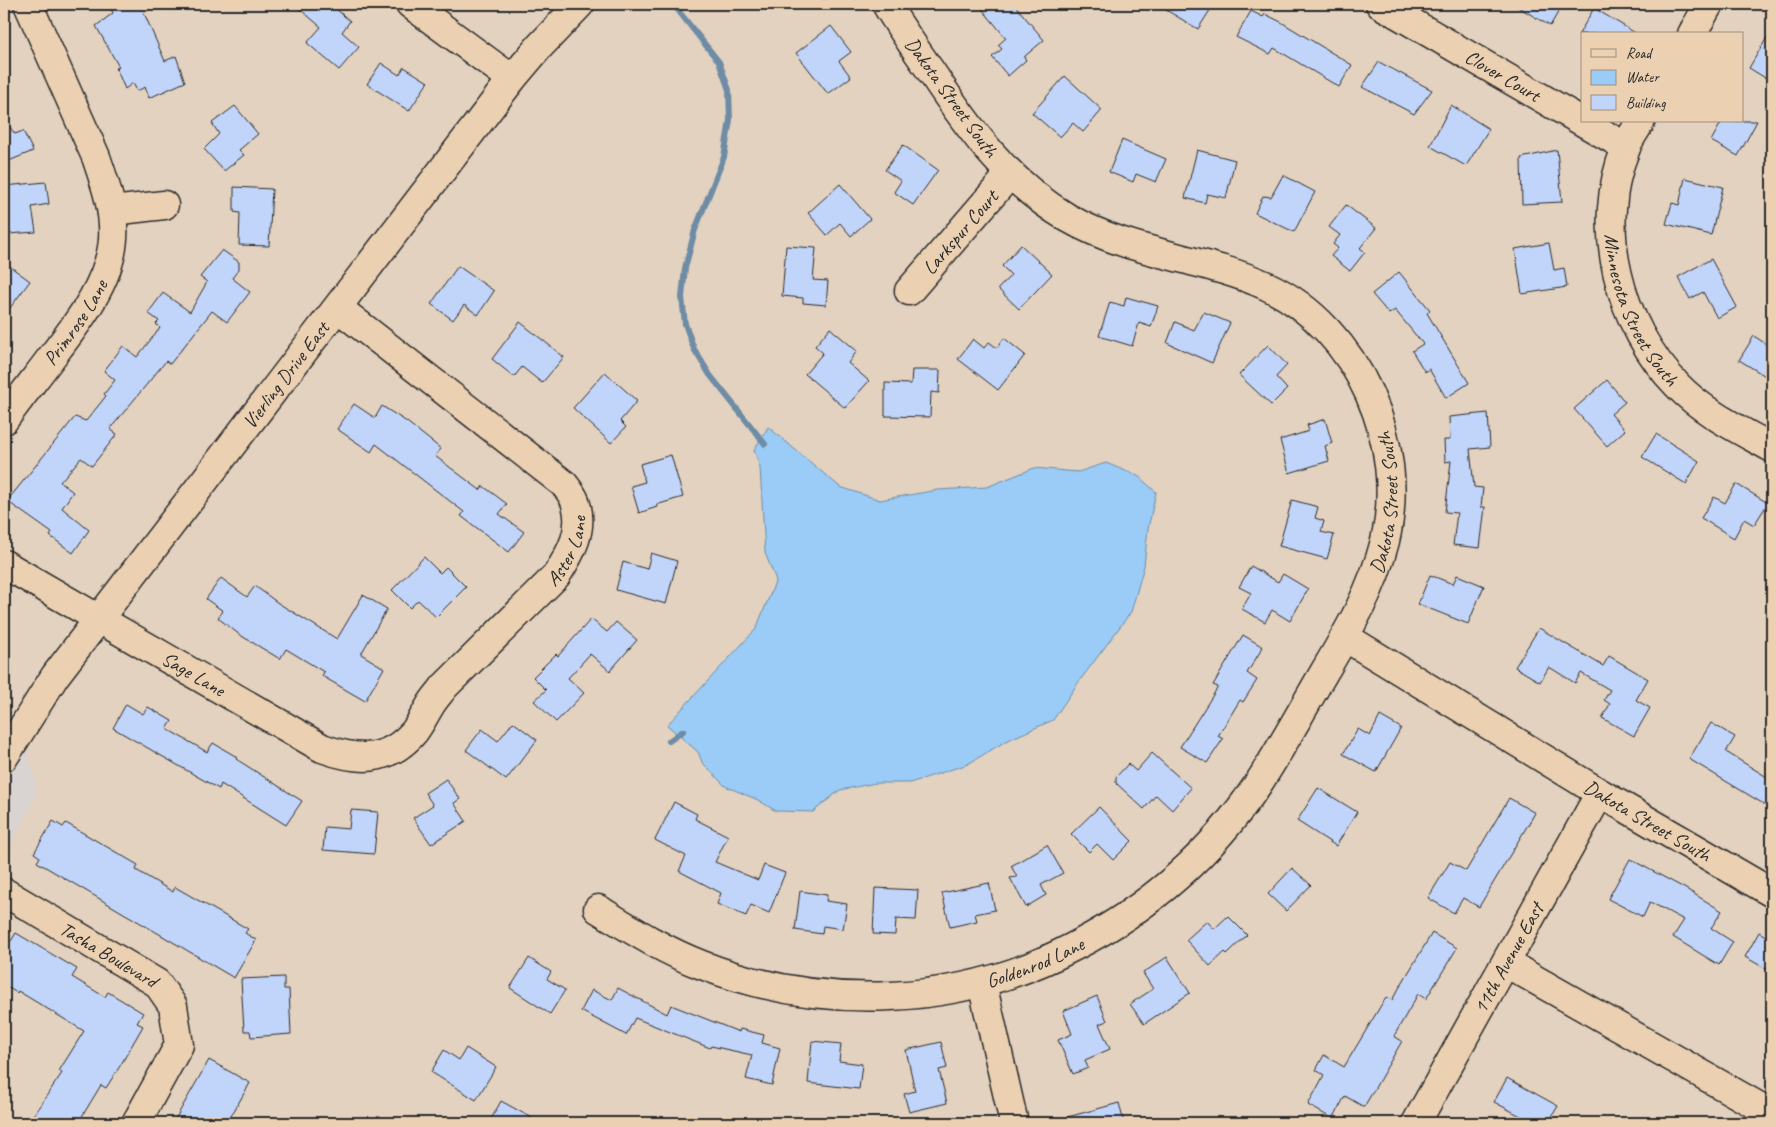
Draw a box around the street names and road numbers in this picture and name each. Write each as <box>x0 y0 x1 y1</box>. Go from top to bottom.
street label: Dakota Street South <box>900 32 1005 164</box>
street label: Clover Court <box>1460 44 1547 109</box>
street label: Larkspur Court <box>917 183 1005 280</box>
street label: Minnesota Street South <box>1599 233 1684 392</box>
street label: Primrose Lane <box>38 275 114 370</box>
street label: Vierling Drive East <box>237 315 336 434</box>
street label: Dakota Street South <box>1364 428 1404 577</box>
street label: Aster Lane <box>541 515 592 592</box>
street label: Sage Lane <box>157 646 231 703</box>
street label: Dakota Street South <box>1579 774 1717 869</box>
street label: 11th Avenue East <box>1468 896 1551 1018</box>
street label: Tasha Boulevard <box>55 916 165 995</box>
street label: Goldenrod Lane <box>983 931 1090 993</box>

